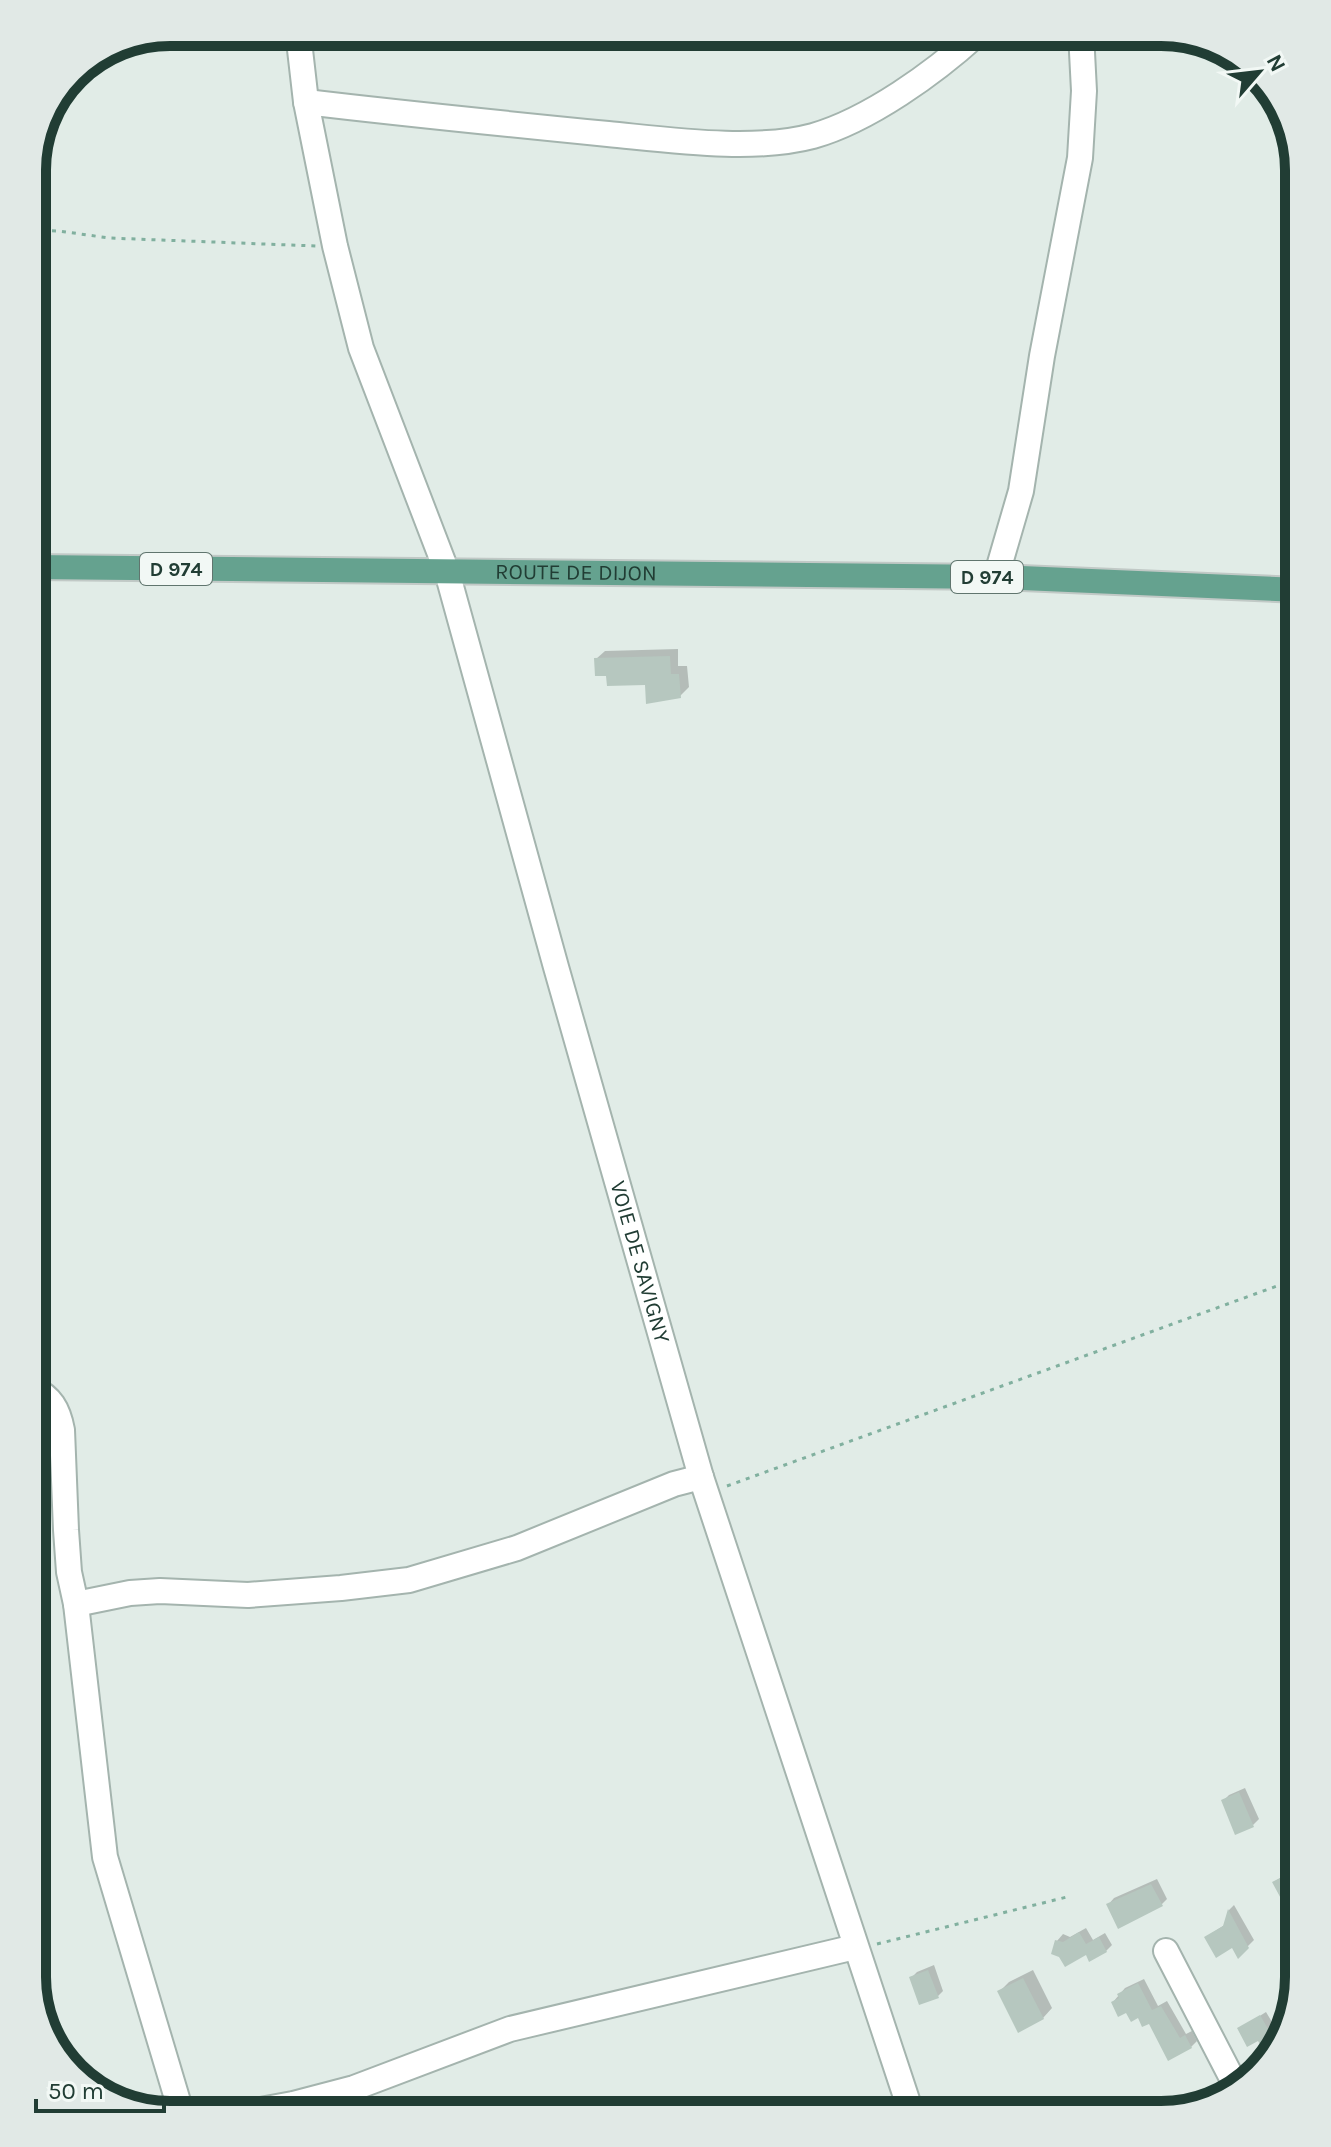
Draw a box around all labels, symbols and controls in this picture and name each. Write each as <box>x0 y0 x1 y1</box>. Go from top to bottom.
north arrow <box>1219 32 1299 112</box>
text: N <box>1261 50 1291 76</box>
road number: D 974 <box>140 553 212 585</box>
street label: ROUTE DE DIJON <box>495 559 657 586</box>
road number: D 974 <box>951 561 1023 593</box>
street label: VOIE DE SAVIGNY <box>604 1178 675 1346</box>
scale bar <box>36 2063 164 2113</box>
text: 50 m <box>48 2077 104 2105</box>

